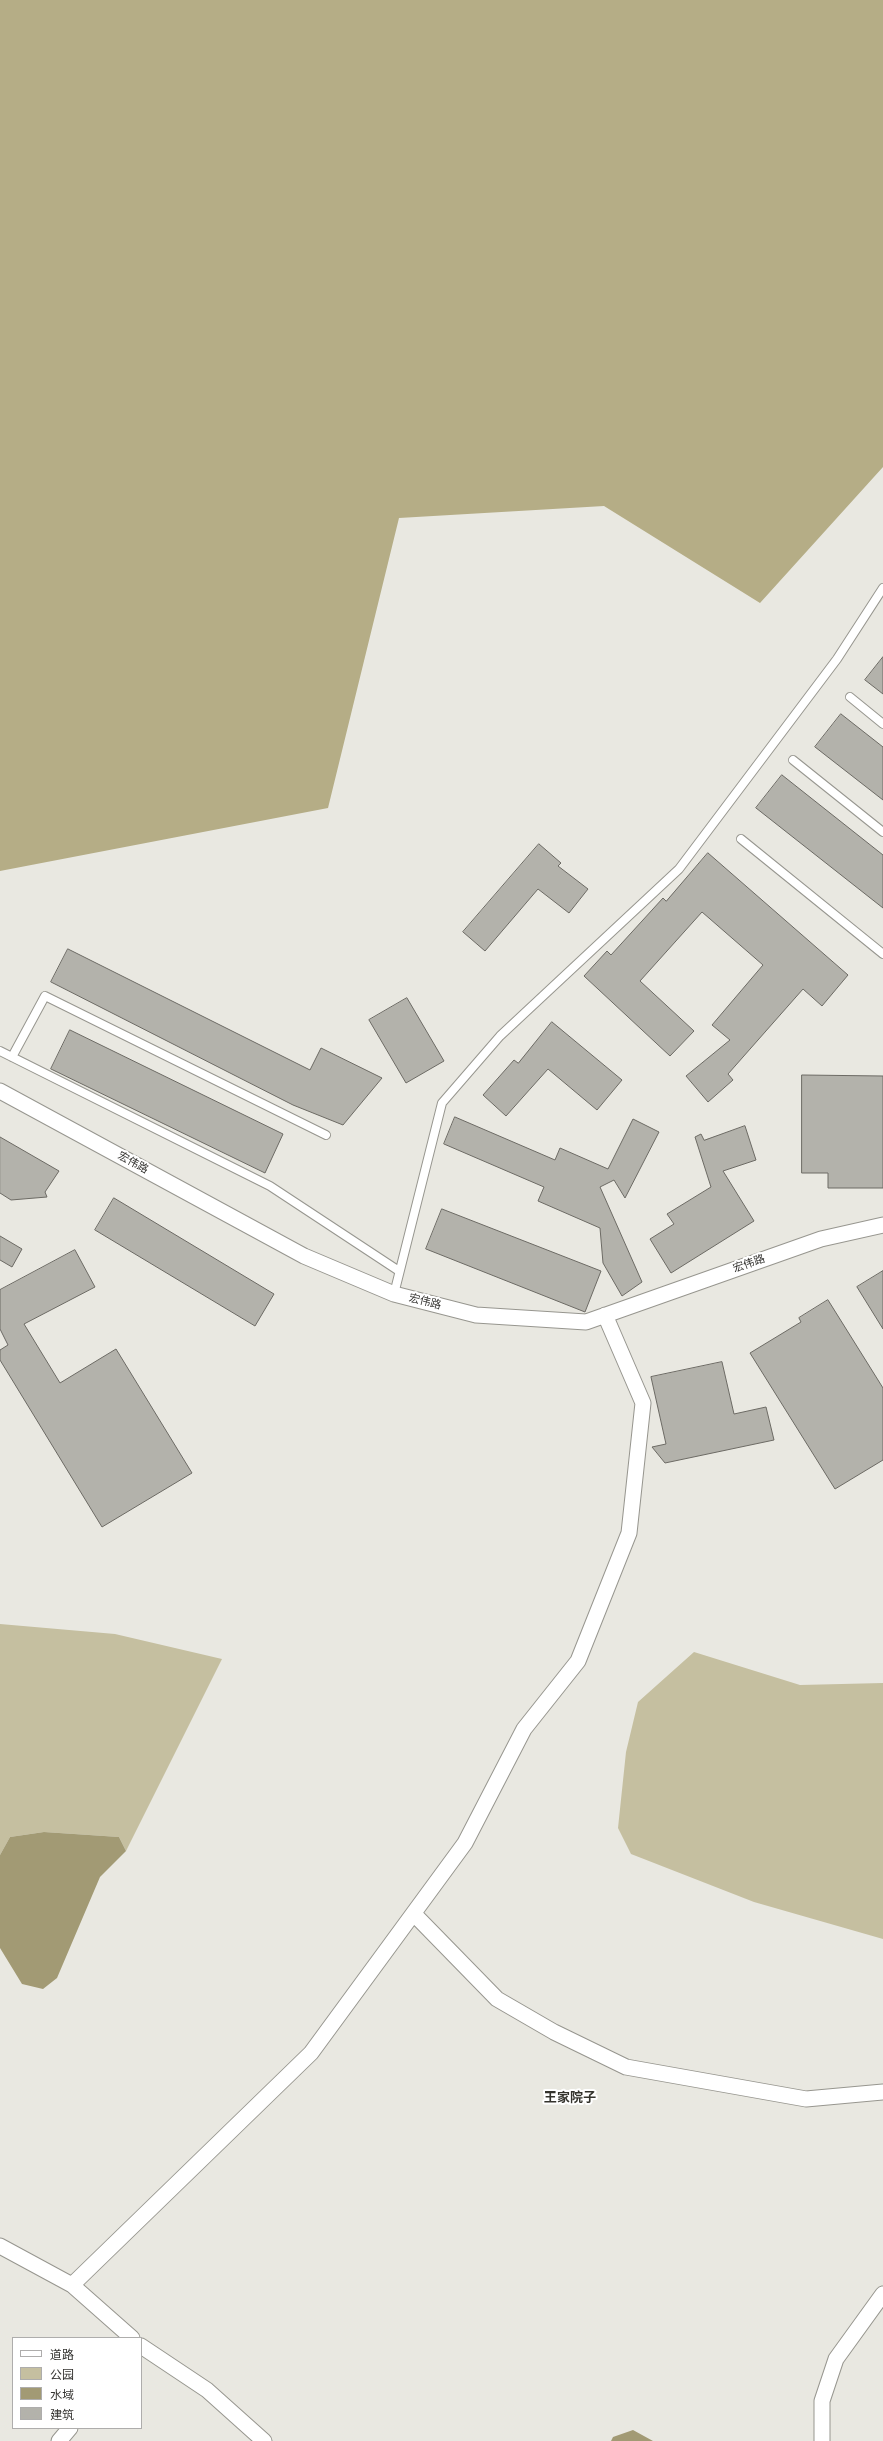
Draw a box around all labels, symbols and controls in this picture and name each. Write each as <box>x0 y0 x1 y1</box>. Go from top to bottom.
street label: 宏伟路 <box>115 1149 151 1177</box>
street label: 宏伟路 <box>731 1252 767 1276</box>
street label: 宏伟路 <box>407 1292 443 1312</box>
district label: 王家院子 <box>544 2090 596 2106</box>
legend <box>12 2337 142 2429</box>
text: 道路 <box>50 2348 74 2362</box>
text: 公园 <box>50 2368 74 2382</box>
text: 水域 <box>50 2388 74 2402</box>
text: 建筑 <box>50 2408 74 2422</box>

